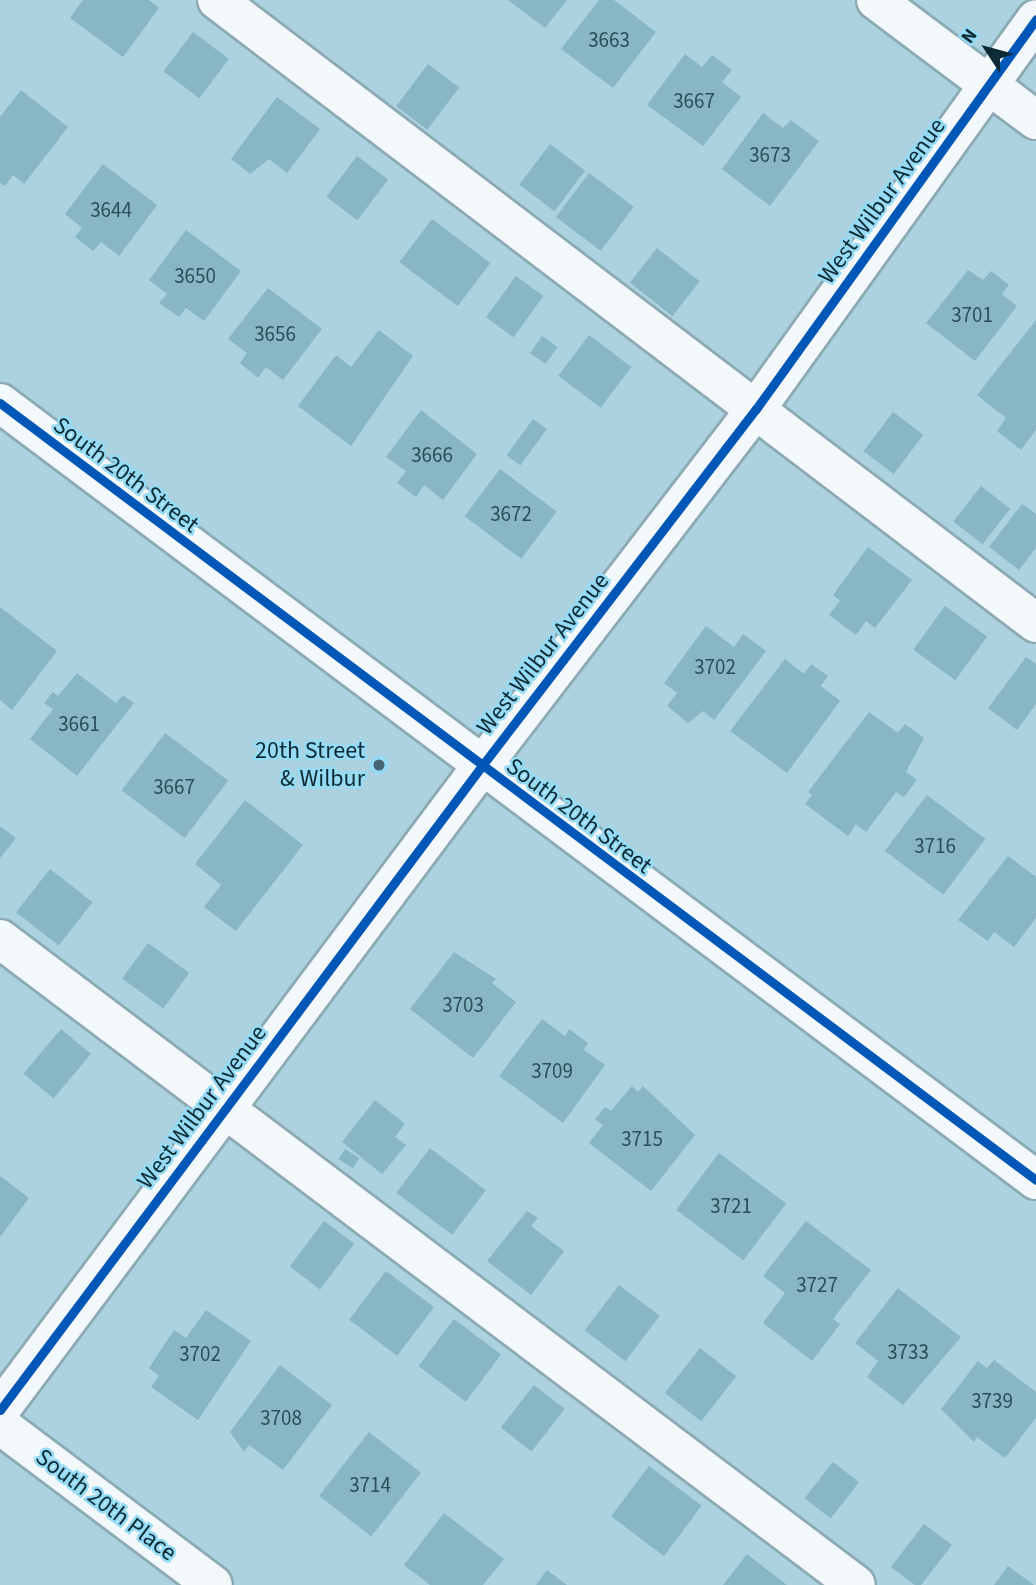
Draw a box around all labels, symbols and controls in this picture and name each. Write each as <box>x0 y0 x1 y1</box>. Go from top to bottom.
north arrow <box>952 14 1022 84</box>
text: N <box>955 23 984 49</box>
house number: 3663 <box>588 27 630 53</box>
house number: 3667 <box>673 88 715 114</box>
street label: West Wilbur Avenue <box>812 113 952 289</box>
house number: 3673 <box>749 142 791 168</box>
house number: 3644 <box>90 197 132 223</box>
house number: 3650 <box>174 263 216 289</box>
house number: 3701 <box>951 302 993 328</box>
house number: 3656 <box>254 321 296 347</box>
street label: South 20th Street <box>48 411 204 539</box>
house number: 3666 <box>411 442 453 468</box>
house number: 3672 <box>490 501 532 527</box>
street label: West Wilbur Avenue <box>471 567 615 741</box>
house number: 3702 <box>694 654 736 680</box>
house number: 3661 <box>58 711 100 737</box>
place label: 20th Street & Wilbur <box>255 737 365 793</box>
street label: South 20th Street <box>501 752 657 880</box>
marker: 20th Street & Wilbur <box>371 757 387 773</box>
house number: 3667 <box>153 774 195 800</box>
house number: 3716 <box>914 833 956 859</box>
house number: 3703 <box>442 992 484 1018</box>
street label: West Wilbur Avenue <box>131 1019 273 1195</box>
house number: 3709 <box>531 1058 573 1084</box>
house number: 3715 <box>621 1126 663 1152</box>
house number: 3721 <box>710 1193 752 1219</box>
house number: 3727 <box>796 1272 838 1298</box>
house number: 3733 <box>887 1339 929 1365</box>
house number: 3702 <box>179 1341 221 1367</box>
house number: 3739 <box>971 1388 1013 1414</box>
house number: 3708 <box>260 1405 302 1431</box>
street label: South 20th Place <box>30 1443 182 1567</box>
house number: 3714 <box>349 1472 391 1498</box>

